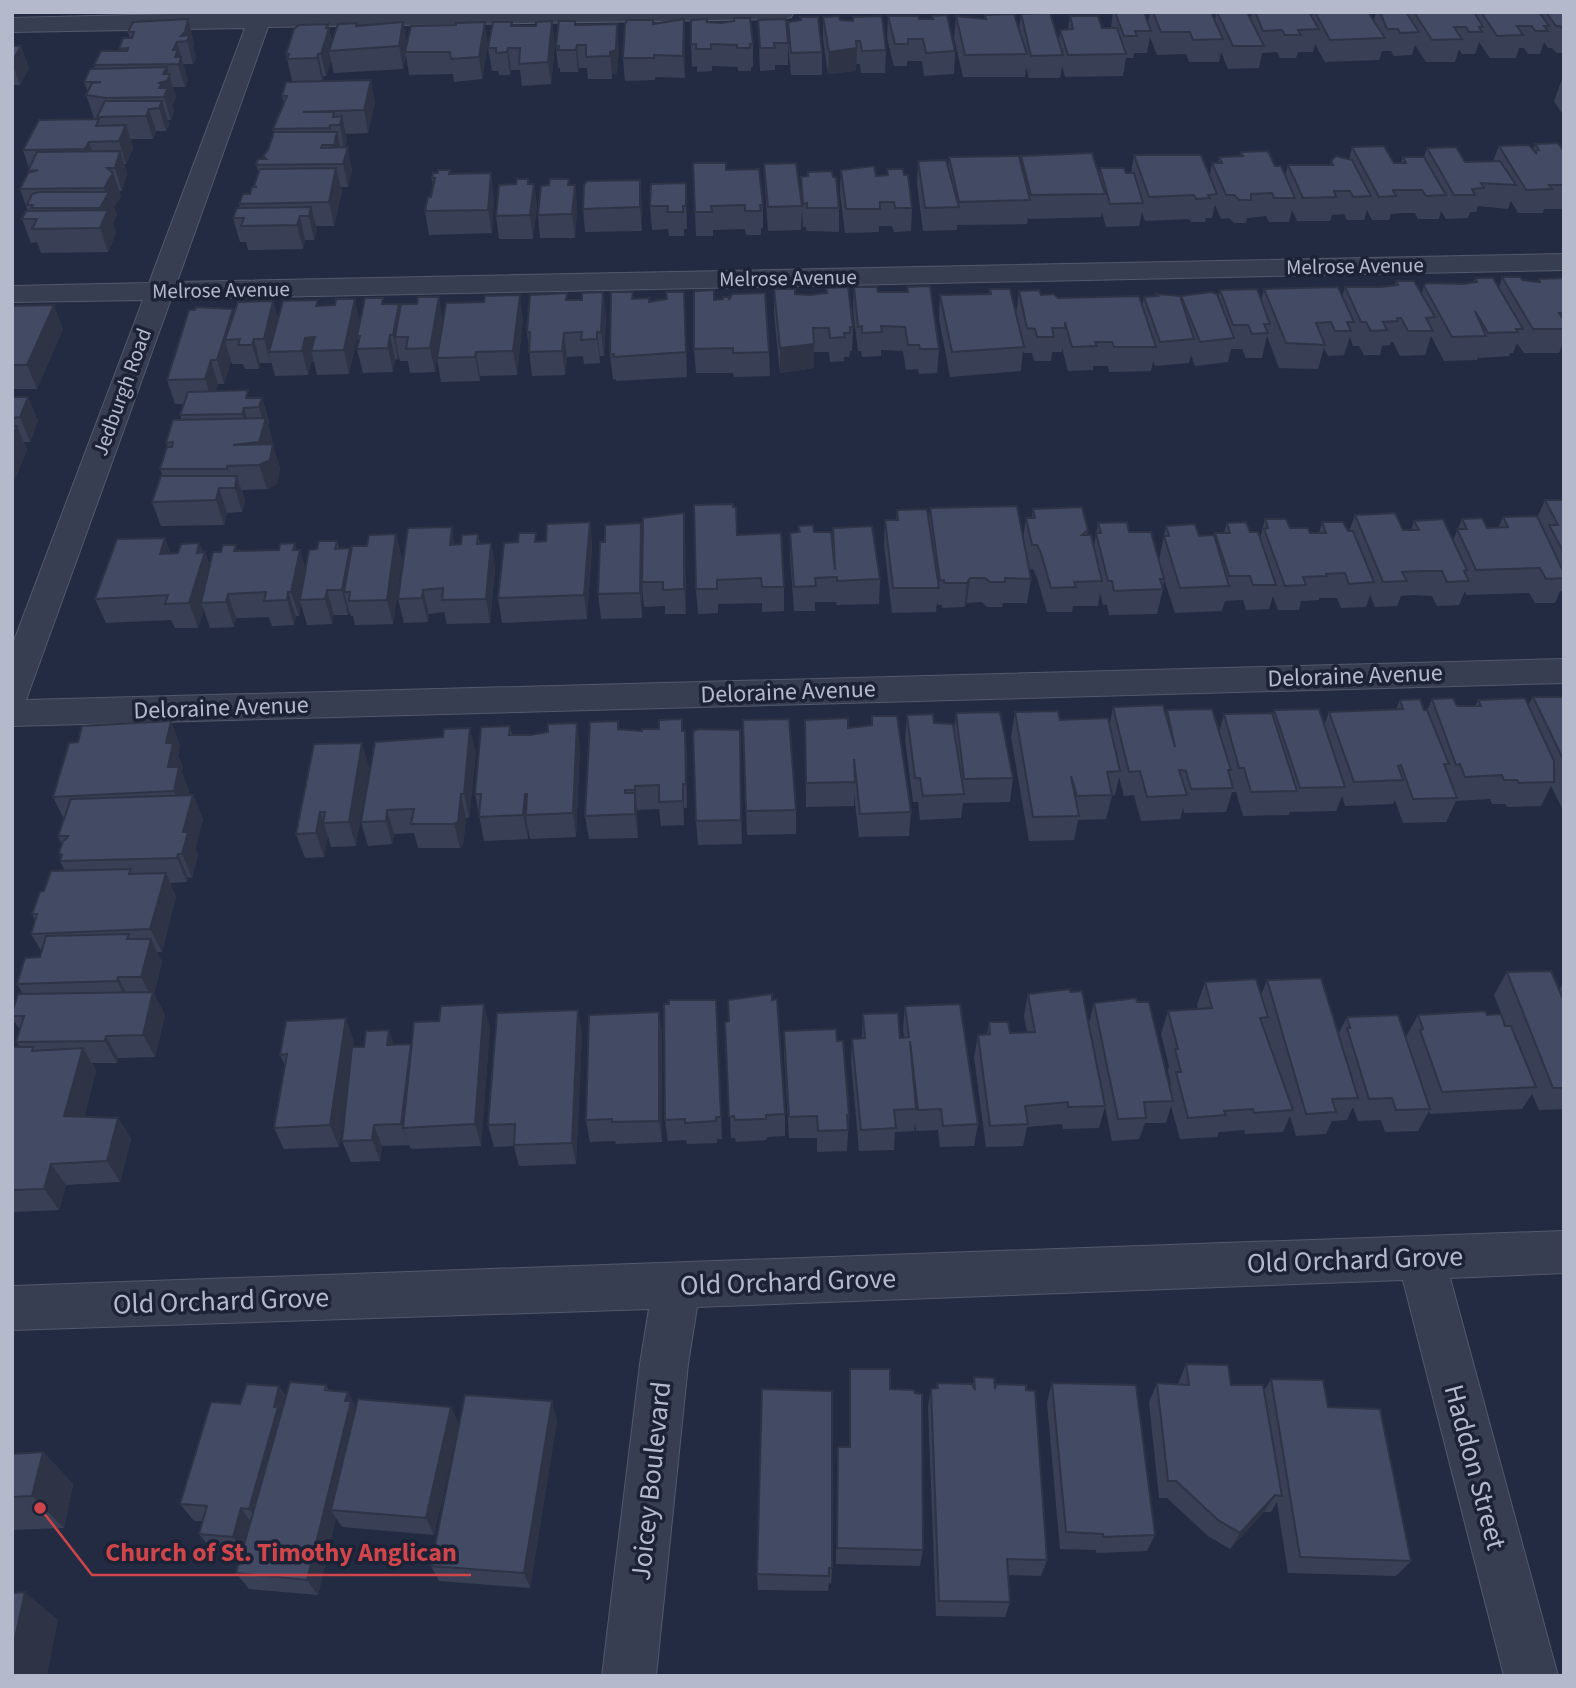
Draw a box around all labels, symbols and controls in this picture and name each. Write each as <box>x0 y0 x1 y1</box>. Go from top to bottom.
street label: Melrose Avenue <box>1286 250 1424 282</box>
street label: Melrose Avenue <box>719 262 857 294</box>
street label: Melrose Avenue <box>152 274 290 306</box>
street label: Jedburgh Road <box>85 324 159 460</box>
street label: Deloraine Avenue <box>1267 655 1443 697</box>
street label: Deloraine Avenue <box>700 671 876 713</box>
street label: Deloraine Avenue <box>133 687 309 729</box>
street label: Old Orchard Grove <box>1246 1236 1464 1284</box>
street label: Old Orchard Grove <box>679 1258 897 1306</box>
street label: Old Orchard Grove <box>112 1277 330 1325</box>
street label: Joicey Boulevard <box>621 1379 681 1583</box>
street label: Haddon Street <box>1434 1380 1516 1555</box>
callout: Church of St. Timothy Anglican <box>92 1528 471 1575</box>
text: Church of St. Timothy Anglican <box>105 1534 457 1571</box>

